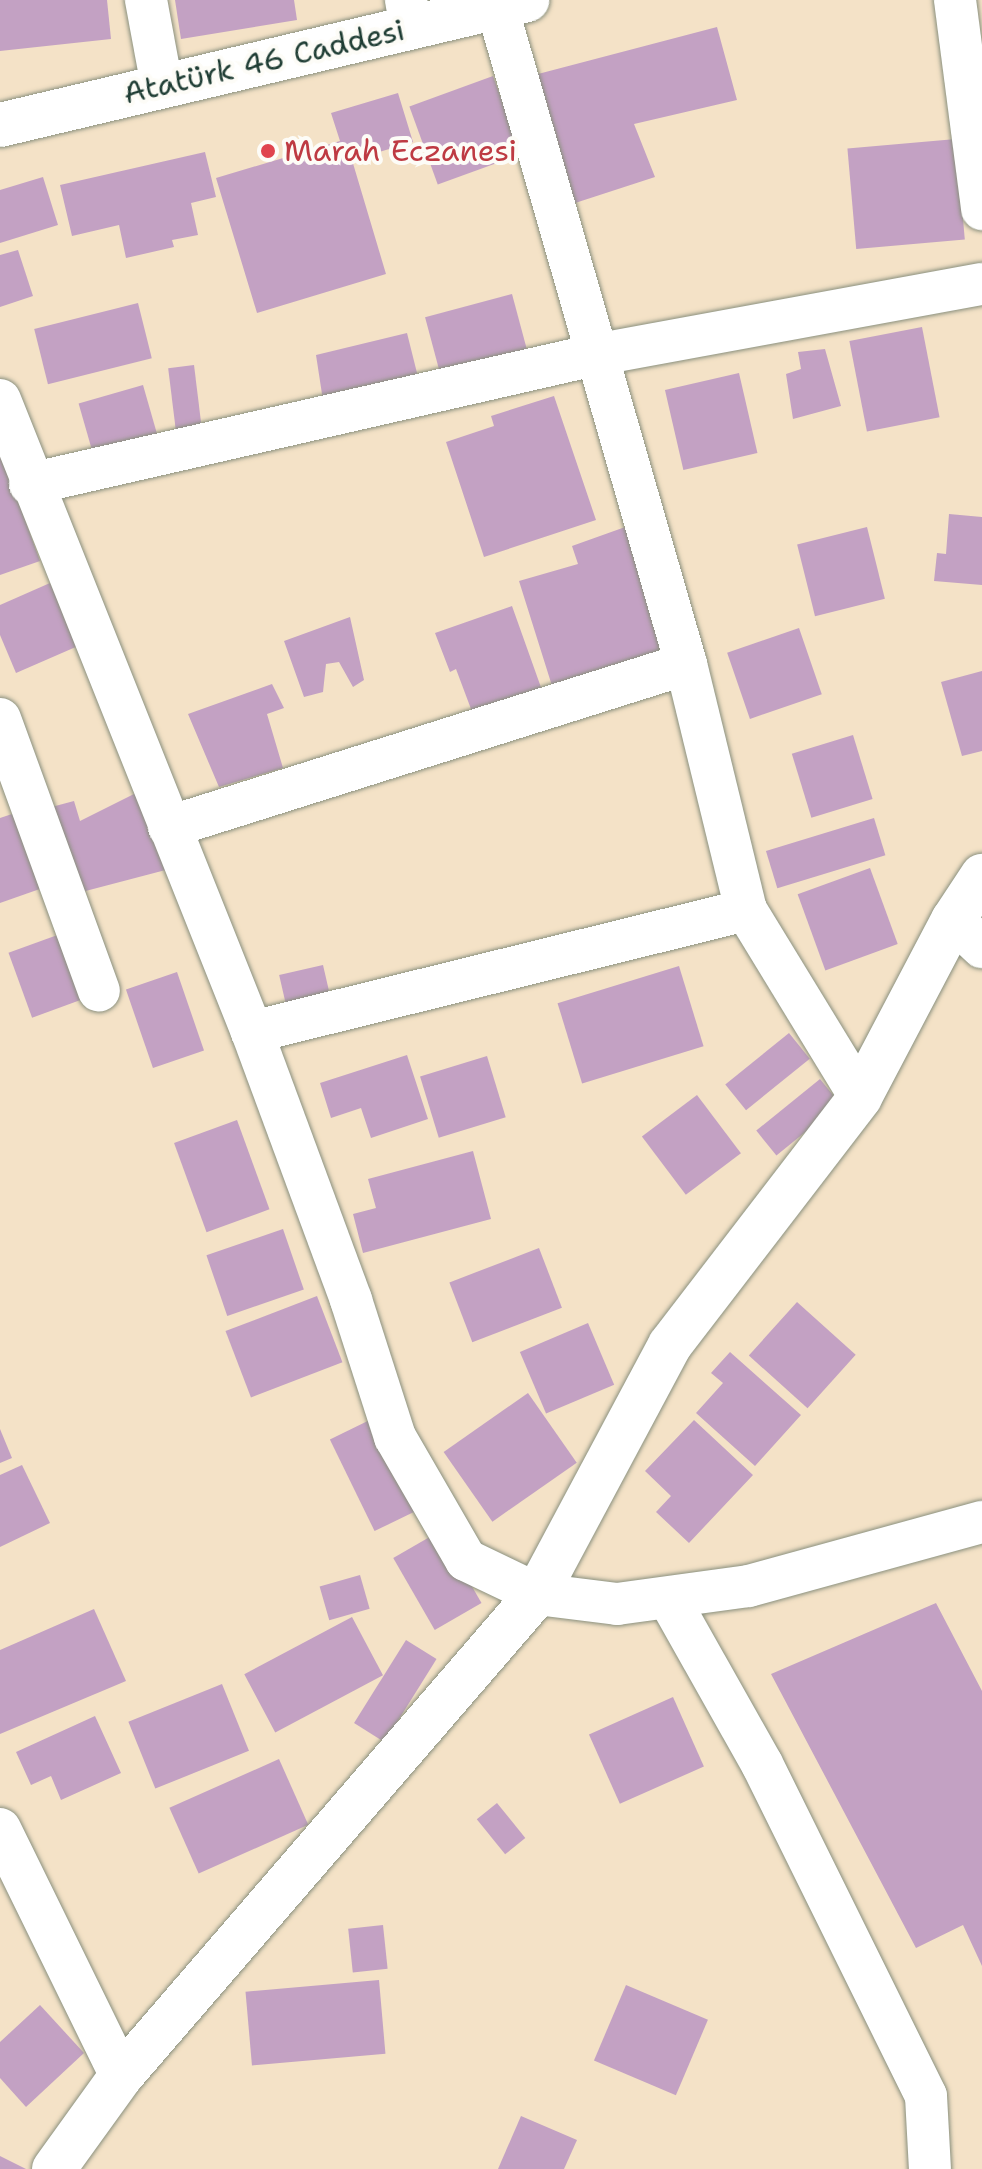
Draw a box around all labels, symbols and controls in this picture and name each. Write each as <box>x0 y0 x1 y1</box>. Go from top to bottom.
street label: Atatürk 46 Caddesi <box>120 12 408 112</box>
place label: Marah Eczanesi <box>284 133 517 169</box>
marker: Marah Eczanesi <box>259 142 277 160</box>

